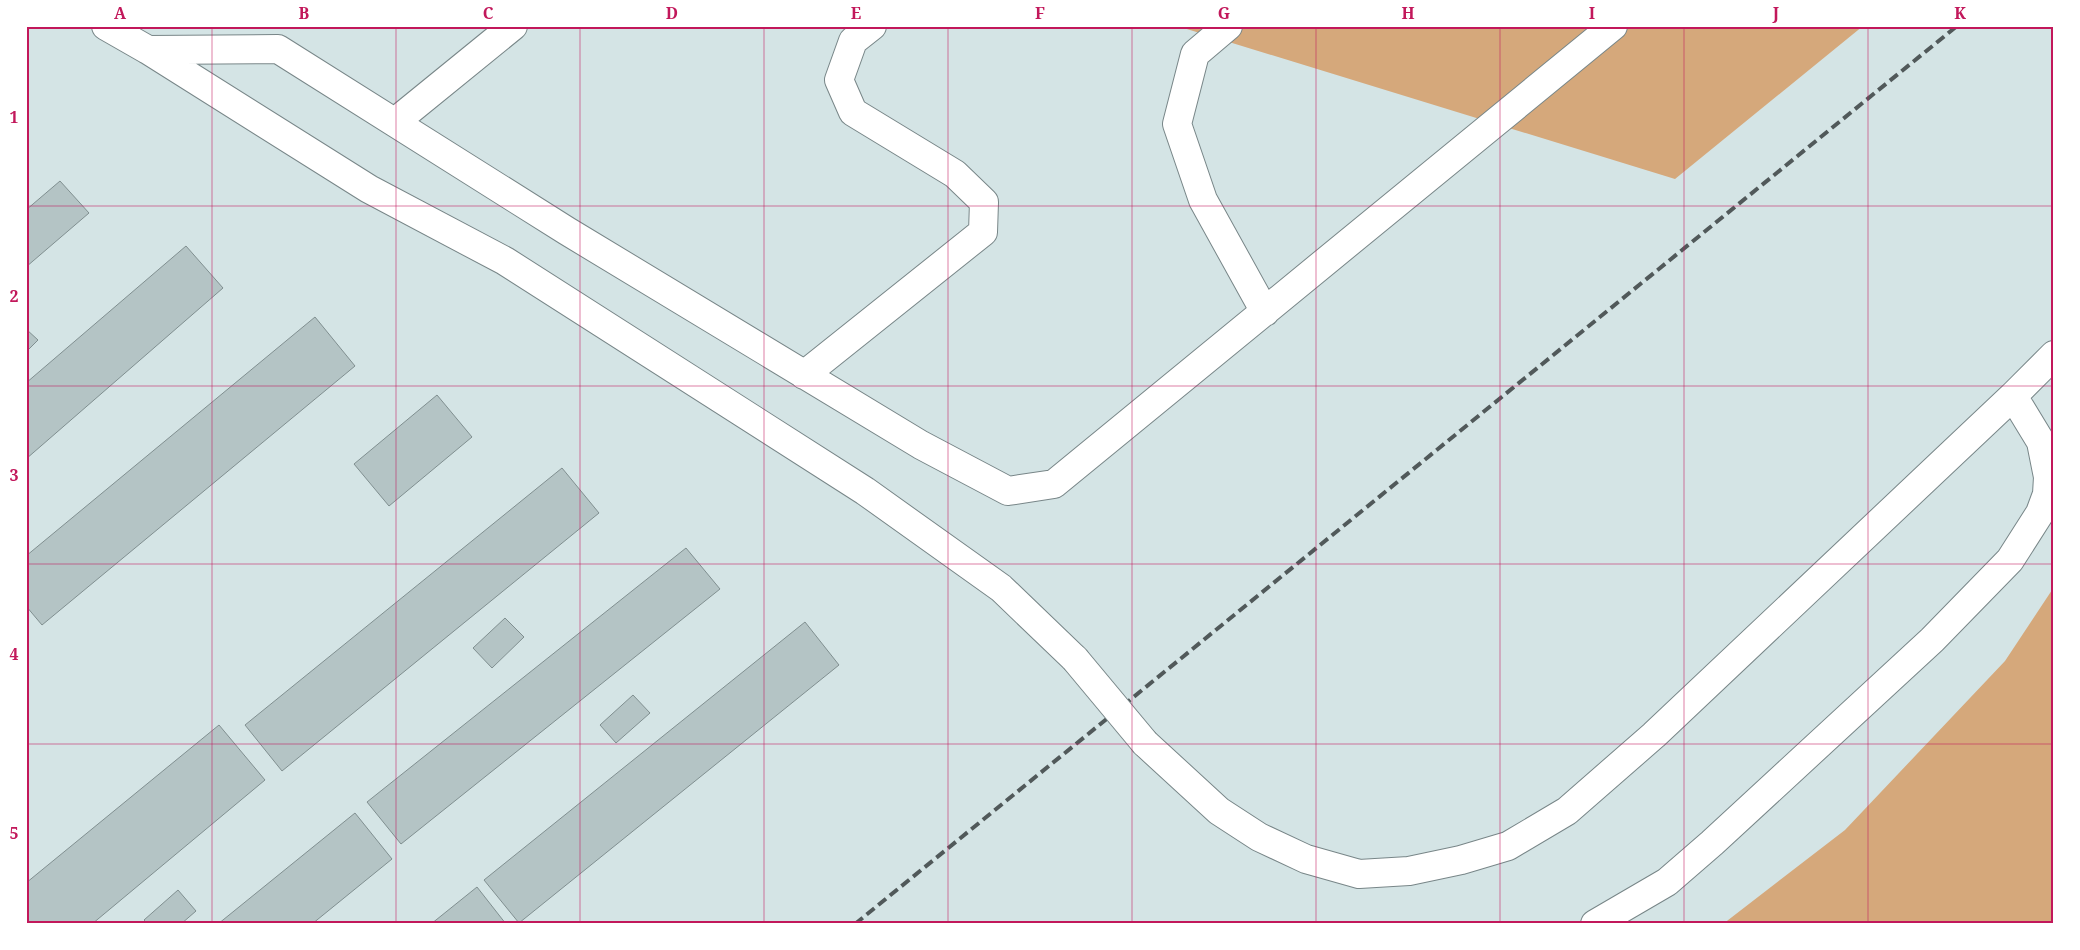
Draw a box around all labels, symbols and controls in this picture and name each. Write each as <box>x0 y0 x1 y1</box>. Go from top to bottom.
text: A <box>114 2 127 24</box>
text: B <box>299 2 310 24</box>
text: C <box>483 2 494 24</box>
text: D <box>666 2 678 24</box>
text: E <box>851 2 861 24</box>
text: F <box>1035 2 1045 24</box>
text: G <box>1218 2 1230 24</box>
text: H <box>1401 2 1415 24</box>
text: I <box>1589 2 1595 24</box>
text: J <box>1772 2 1780 24</box>
text: K <box>1954 2 1966 24</box>
text: 1 <box>9 106 19 128</box>
text: 2 <box>9 285 19 307</box>
text: 3 <box>9 464 19 486</box>
text: 4 <box>9 643 19 665</box>
text: 5 <box>9 822 19 844</box>

